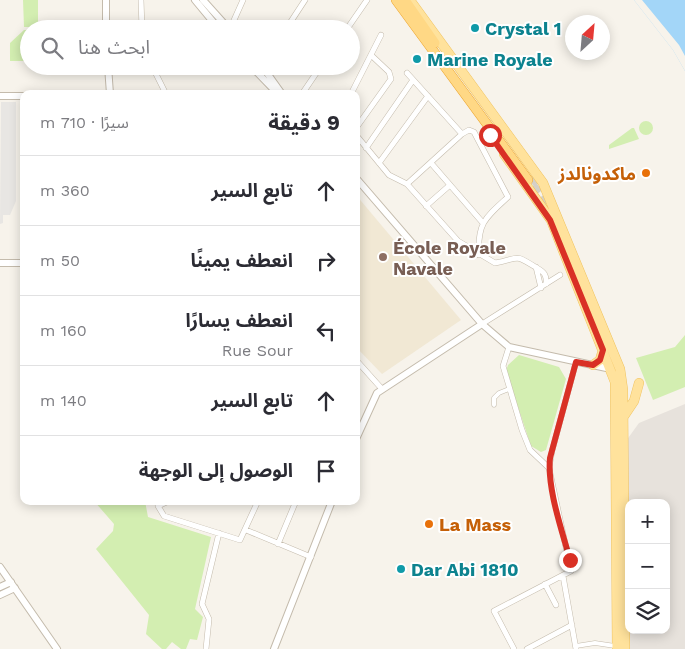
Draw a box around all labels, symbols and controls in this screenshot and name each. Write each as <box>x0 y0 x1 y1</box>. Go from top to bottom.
north arrow <box>565 15 610 60</box>
place label: Crystal 1 <box>485 18 561 39</box>
search box <box>20 20 360 75</box>
marker: Crystal 1 <box>469 22 481 34</box>
icon: search <box>38 34 66 62</box>
text: ابحث هنا <box>78 36 150 59</box>
place label: Marine Royale <box>427 49 553 70</box>
marker: Marine Royale <box>411 53 423 65</box>
text: 9 دقيقة <box>268 110 340 135</box>
text: سيرًا · 710 m <box>40 113 129 132</box>
route start <box>479 124 502 147</box>
place label: ماكدونالدز <box>557 163 636 185</box>
marker: ماكدونالدز <box>640 167 652 179</box>
icon: ahead <box>312 177 340 205</box>
text: تابع السير <box>211 179 293 202</box>
text: 360 m <box>40 181 90 200</box>
place label: École Royale Navale <box>393 237 506 279</box>
icon: right <box>312 247 340 275</box>
text: انعطف يمينًا <box>190 249 293 272</box>
text: 50 m <box>40 251 80 270</box>
marker: École Royale Navale <box>377 251 389 263</box>
text: انعطف يسارًا <box>185 309 293 332</box>
icon: left <box>312 317 340 345</box>
text: 160 m <box>40 321 87 340</box>
text: Rue Sour <box>222 341 293 360</box>
icon: ahead <box>312 387 340 415</box>
text: تابع السير <box>211 389 293 412</box>
text: 140 m <box>40 391 87 410</box>
icon: arrive <box>312 457 340 485</box>
text: الوصول إلى الوجهة <box>139 459 293 482</box>
map controls <box>625 499 670 634</box>
button: + <box>625 499 670 544</box>
place label: La Mass <box>439 514 512 535</box>
marker: La Mass <box>423 518 435 530</box>
button: − <box>625 544 670 589</box>
route end <box>559 549 582 572</box>
place label: Dar Abi 1810 <box>411 559 519 580</box>
marker: Dar Abi 1810 <box>395 563 407 575</box>
button: layers <box>625 589 670 634</box>

